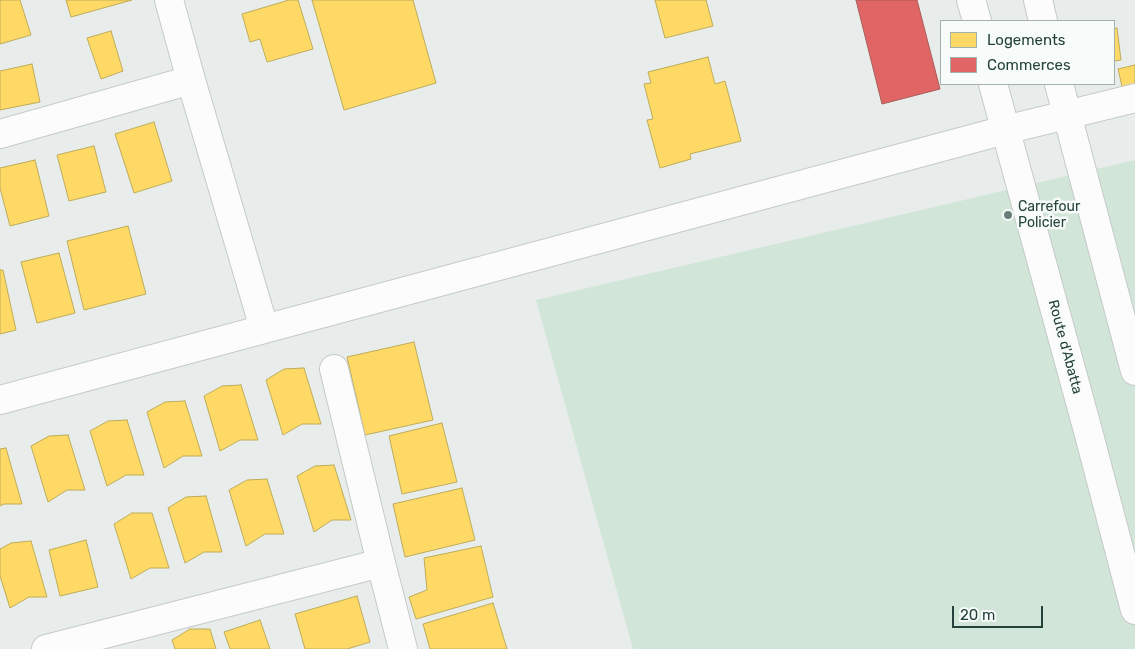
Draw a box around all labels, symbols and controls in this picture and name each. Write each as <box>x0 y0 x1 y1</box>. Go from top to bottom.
legend <box>940 20 1115 85</box>
text: Logements <box>987 31 1065 49</box>
text: Commerces <box>987 56 1071 74</box>
place label: Carrefour Policier <box>1018 199 1080 232</box>
marker: Carrefour Policier <box>1002 209 1014 221</box>
street label: Route d'Abatta <box>1044 298 1086 396</box>
scale bar <box>955 596 1046 628</box>
text: 20 m <box>960 606 995 624</box>

